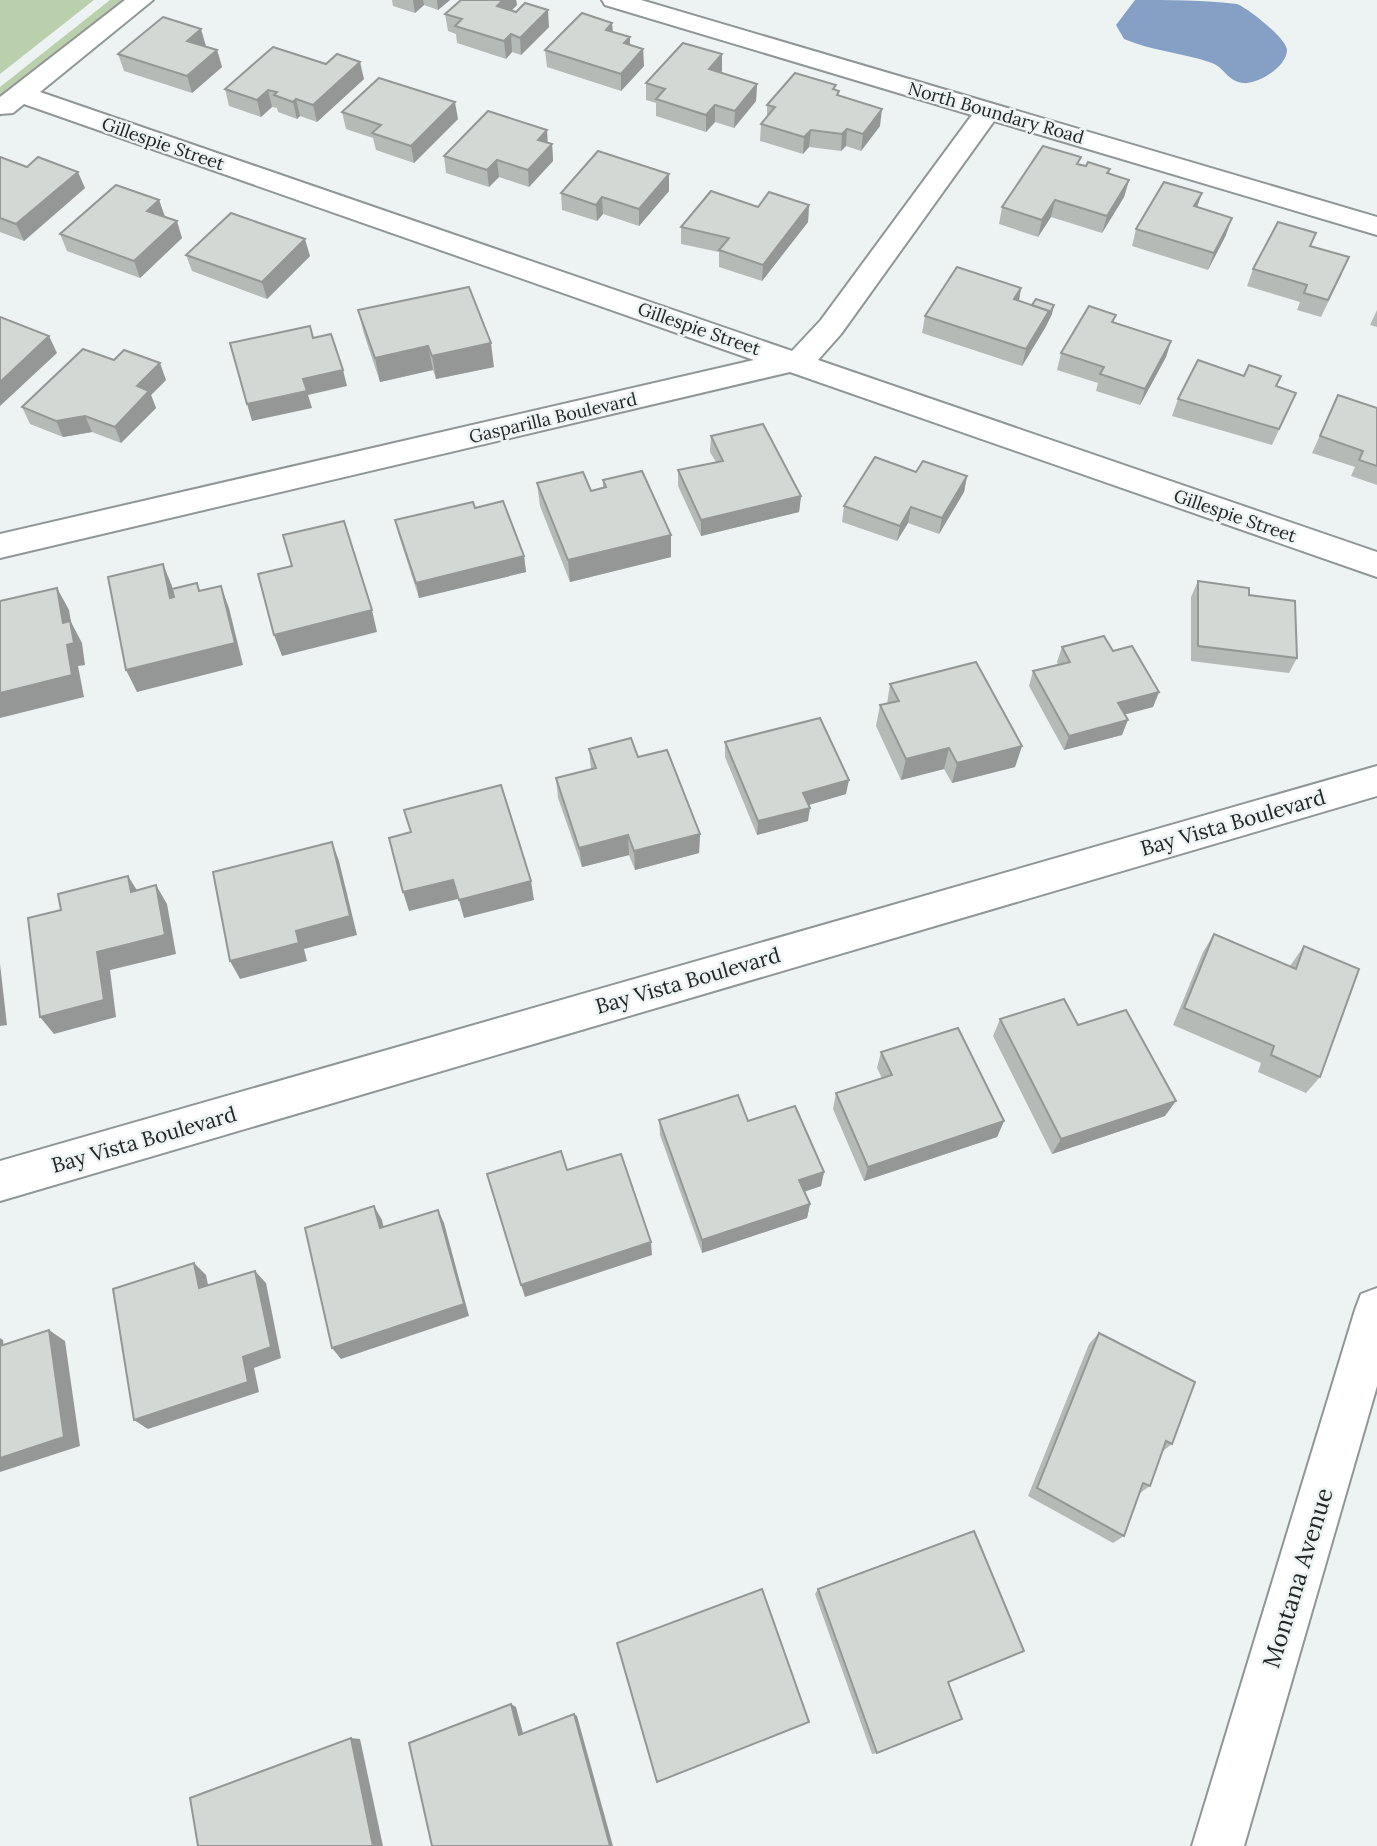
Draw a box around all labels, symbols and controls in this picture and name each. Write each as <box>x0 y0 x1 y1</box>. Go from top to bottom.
street label: North Boundary Road <box>905 76 1087 149</box>
street label: Gillespie Street <box>99 112 227 175</box>
street label: Gillespie Street <box>635 297 763 360</box>
street label: Gasparilla Boulevard <box>467 387 639 448</box>
street label: Gillespie Street <box>1171 484 1299 547</box>
street label: Bay Vista Boulevard <box>1137 783 1329 862</box>
street label: Bay Vista Boulevard <box>592 941 784 1020</box>
street label: Bay Vista Boulevard <box>48 1100 240 1179</box>
street label: Montana Avenue <box>1255 1484 1340 1672</box>

